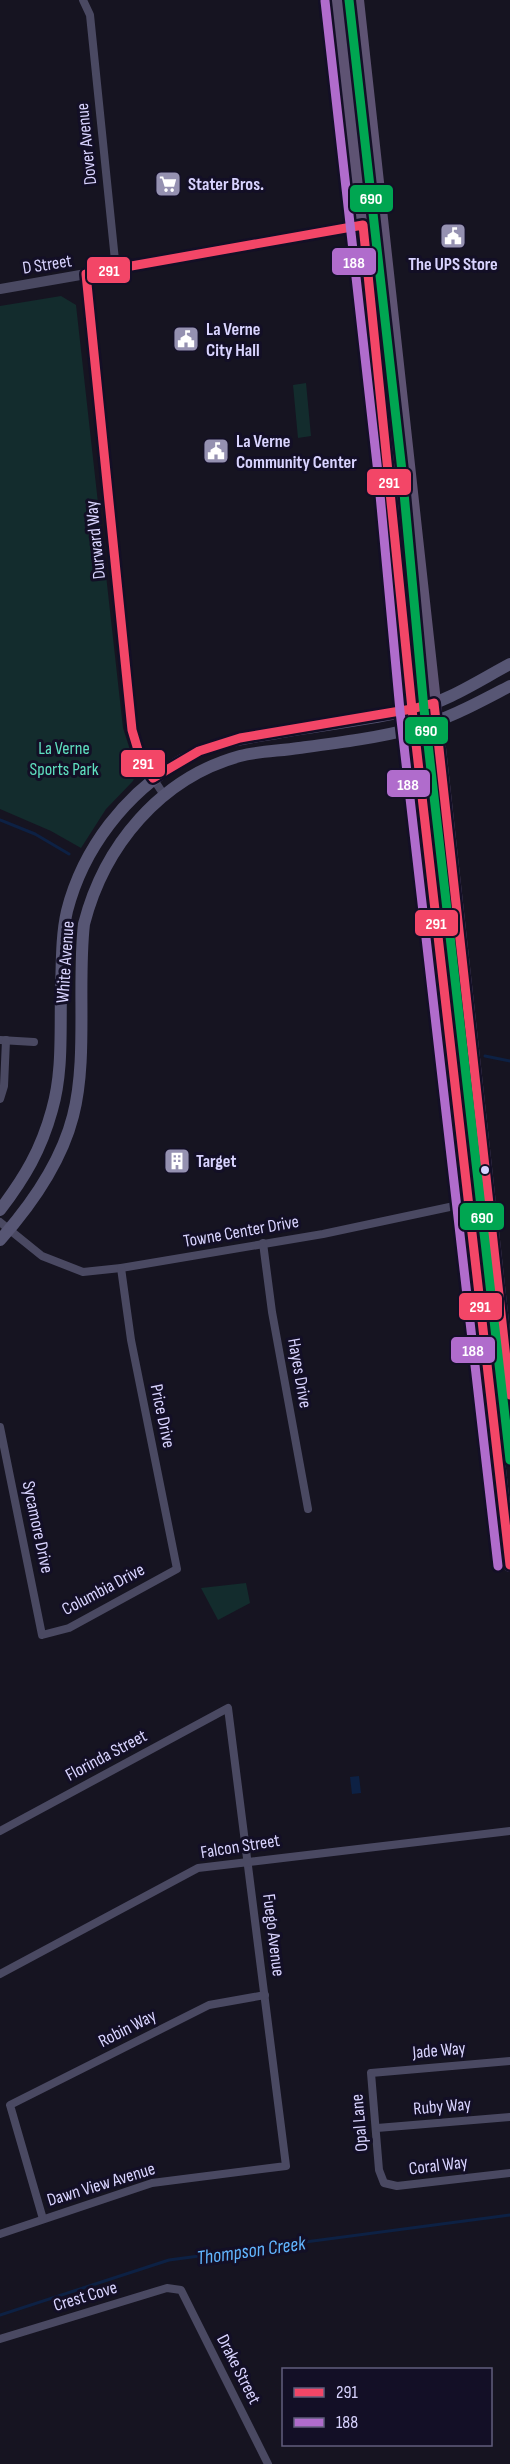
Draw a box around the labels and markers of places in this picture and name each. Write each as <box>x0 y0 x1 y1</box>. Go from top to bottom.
supermarket icon: Stater Bros. <box>153 169 183 199</box>
place label: Stater Bros. <box>188 174 264 195</box>
public building icon: The UPS Store <box>438 221 468 251</box>
place label: The UPS Store <box>408 254 498 275</box>
place label: La Verne City Hall <box>206 319 260 361</box>
public building icon: La Verne City Hall <box>171 324 201 354</box>
place label: La Verne Community Center <box>236 431 357 473</box>
public building icon: La Verne Community Center <box>201 436 231 466</box>
building icon: Target <box>162 1146 192 1176</box>
place label: Target <box>196 1151 236 1172</box>
unlabelled marker <box>479 1164 491 1176</box>

